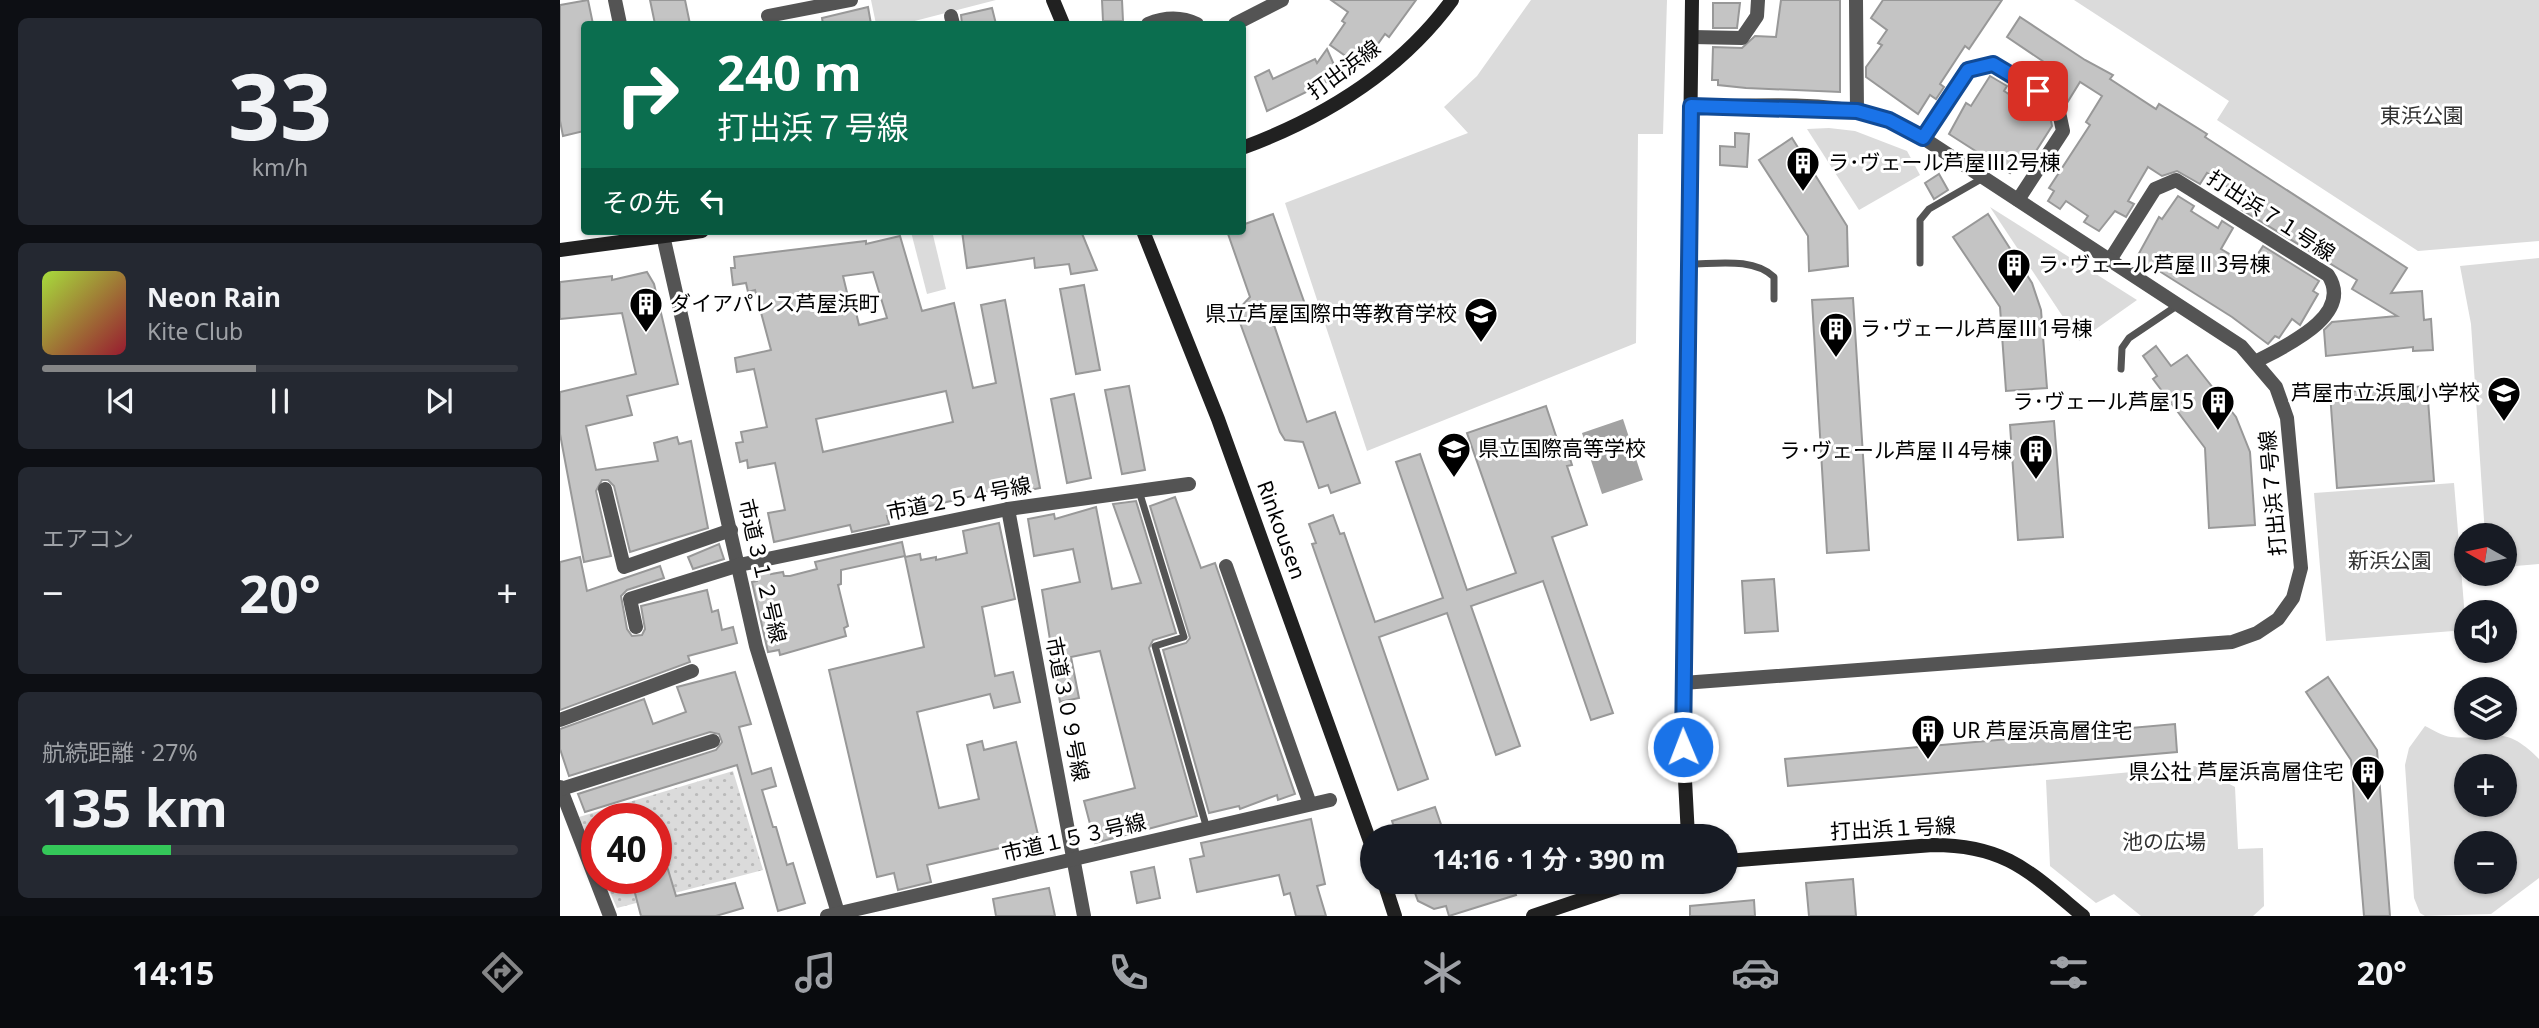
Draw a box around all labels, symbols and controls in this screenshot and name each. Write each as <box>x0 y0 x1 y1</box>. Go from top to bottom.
street label: 打出浜線 <box>1301 33 1386 105</box>
text: 240 m <box>717 39 862 105</box>
text: 33 <box>228 43 332 167</box>
icon: right <box>602 49 693 140</box>
pin <box>2008 61 2068 121</box>
icon: arrive <box>2019 72 2057 110</box>
park label: 東浜公園 <box>2380 101 2464 129</box>
text: 打出浜７号線 <box>717 105 909 148</box>
building icon: ラ･ヴェール芦屋Ⅲ2号棟 <box>1784 144 1822 193</box>
place label: ラ･ヴェール芦屋Ⅲ2号棟 <box>1828 148 2061 176</box>
text: km/h <box>252 151 308 183</box>
street label: 打出浜７１号線 <box>2202 163 2341 267</box>
icon: left <box>694 182 732 220</box>
text: その先 <box>602 184 680 220</box>
building icon: ラ･ヴェール芦屋Ⅱ3号棟 <box>1995 246 2033 295</box>
place label: ラ･ヴェール芦屋Ⅱ3号棟 <box>2038 250 2271 278</box>
text: Neon Rain <box>147 279 281 315</box>
building icon: ダイアパレス芦屋浜町 <box>627 285 665 334</box>
place label: ダイアパレス芦屋浜町 <box>670 289 880 317</box>
school or university icon: 県立芦屋国際中等教育学校 <box>1462 295 1500 344</box>
place label: 県立芦屋国際中等教育学校 <box>1205 299 1457 327</box>
building icon: ラ･ヴェール芦屋Ⅲ1号棟 <box>1817 310 1855 359</box>
place label: ラ･ヴェール芦屋Ⅲ1号棟 <box>1860 314 2093 342</box>
text: Kite Club <box>147 315 243 347</box>
school or university icon: 芦屋市立浜風小学校 <box>2485 374 2523 423</box>
place label: 芦屋市立浜風小学校 <box>2291 378 2480 406</box>
icon: previous <box>102 382 140 420</box>
icon: pause <box>261 382 299 420</box>
icon: next <box>420 382 458 420</box>
building icon: ラ･ヴェール芦屋15 <box>2199 383 2237 432</box>
place label: ラ･ヴェール芦屋15 <box>2012 387 2194 415</box>
street label: 打出浜７号線 <box>2253 429 2291 557</box>
school or university icon: 県立国際高等学校 <box>1435 430 1473 479</box>
building icon: ラ･ヴェール芦屋Ⅱ4号棟 <box>2017 432 2055 481</box>
place label: 県立国際高等学校 <box>1478 434 1646 462</box>
place label: ラ･ヴェール芦屋Ⅱ4号棟 <box>1779 436 2012 464</box>
street label: 市道２５４号線 <box>884 470 1034 526</box>
street label: Rinkousen <box>1251 476 1313 583</box>
street label: 市道３１２号線 <box>733 496 793 646</box>
text: エアコン <box>42 522 134 554</box>
north arrow <box>2454 523 2516 586</box>
map controls <box>2454 523 2517 894</box>
park label: 新浜公園 <box>2348 546 2432 574</box>
text: 20° <box>239 557 321 628</box>
text: − <box>42 566 64 618</box>
text: + <box>496 566 518 618</box>
button: sound <box>2454 600 2517 663</box>
street label: 市道３０９号線 <box>1040 634 1096 784</box>
button: layers <box>2454 677 2517 740</box>
position arrow <box>1646 710 1720 784</box>
building icon: UR 芦屋浜高層住宅 <box>1909 712 1947 761</box>
place label: UR 芦屋浜高層住宅 <box>1952 716 2133 744</box>
text: 航続距離 · 27% <box>42 736 198 768</box>
building icon: 県公社 芦屋浜高層住宅 <box>2349 753 2387 802</box>
button: + <box>2454 754 2517 817</box>
place label: 県公社 芦屋浜高層住宅 <box>2129 757 2344 785</box>
text: 135 km <box>42 771 228 842</box>
speed limit sign: 40 <box>581 803 672 894</box>
street label: 市道１５３号線 <box>999 807 1149 867</box>
street label: 打出浜１号線 <box>1829 811 1957 845</box>
park label: 池の広場 <box>2122 827 2206 855</box>
button: − <box>2454 831 2517 894</box>
text: 14:16 · 1 分 · 390 m <box>1433 841 1665 877</box>
icon: directions <box>478 948 527 997</box>
icon: music <box>791 948 840 997</box>
icon: phone <box>1104 948 1153 997</box>
icon: climate <box>1418 948 1467 997</box>
icon: car <box>1731 948 1780 997</box>
icon: filters <box>2044 948 2093 997</box>
text: 14:15 <box>132 951 214 994</box>
text: 20° <box>2357 951 2407 994</box>

